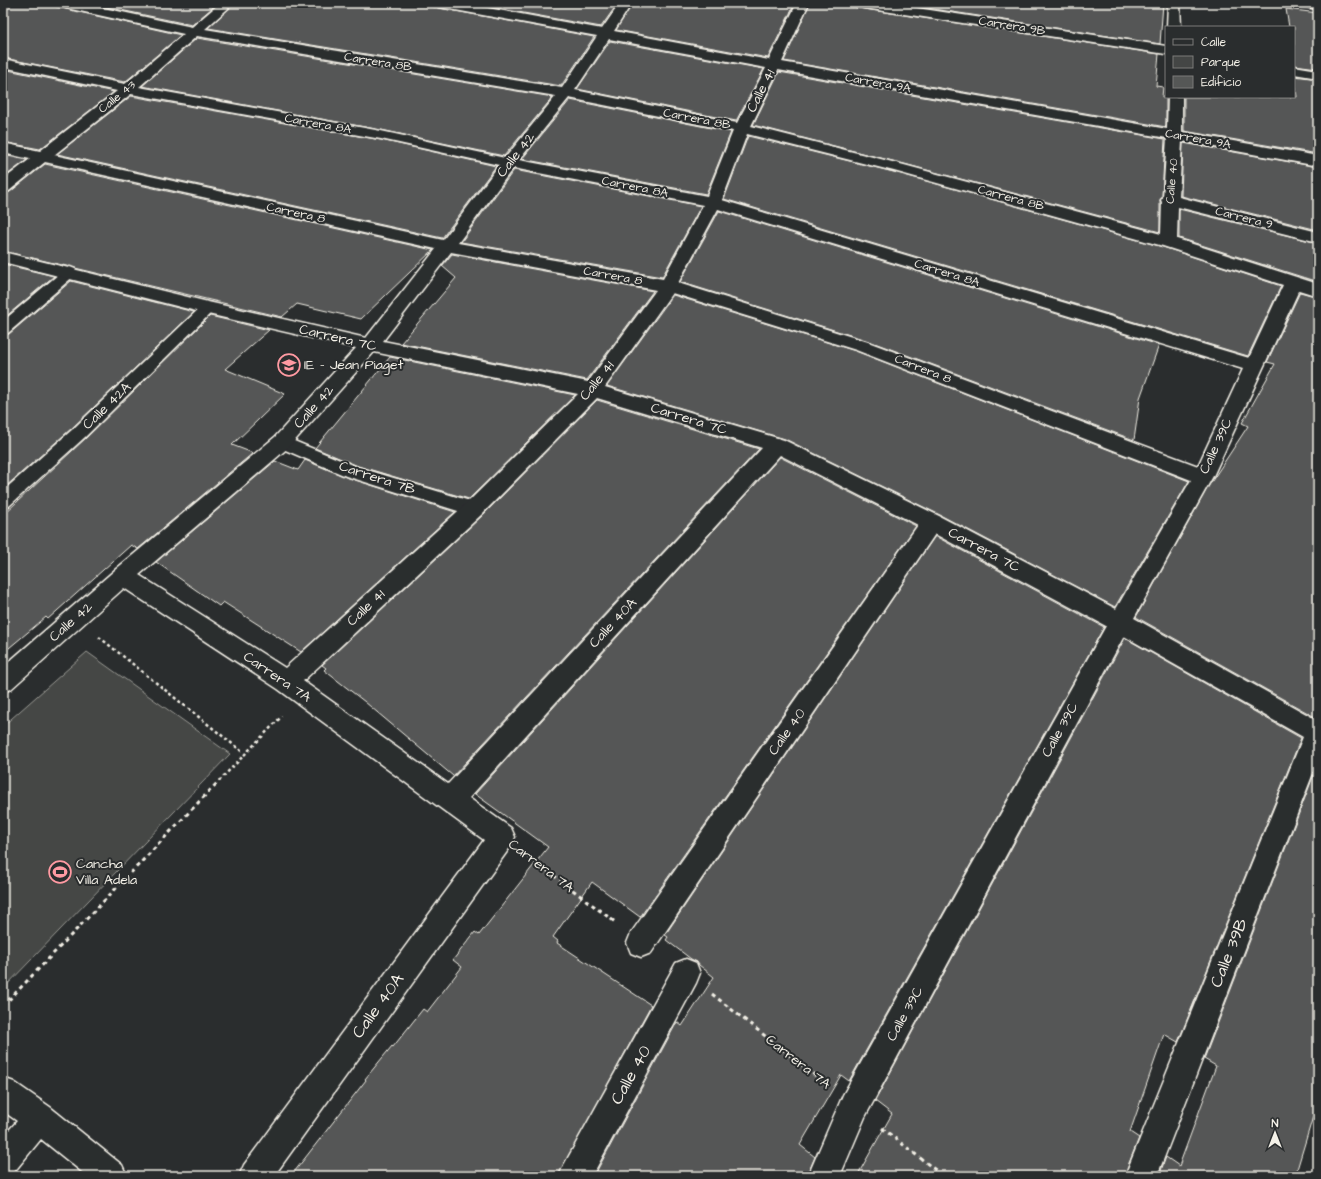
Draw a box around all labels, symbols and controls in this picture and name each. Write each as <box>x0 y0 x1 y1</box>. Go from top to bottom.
street label: Carrera 9B <box>977 12 1047 40</box>
legend <box>1165 26 1295 98</box>
text: Calle <box>1201 34 1226 51</box>
street label: Carrera 8B <box>343 48 413 76</box>
text: Parque <box>1201 54 1241 71</box>
street label: Calle 41 <box>742 66 780 116</box>
street label: Carrera 9A <box>844 69 912 97</box>
text: Edificio <box>1201 74 1241 91</box>
street label: Calle 43 <box>95 77 139 117</box>
street label: Carrera 8B <box>662 104 733 134</box>
street label: Carrera 8A <box>283 110 353 138</box>
street label: Carrera 9A <box>1164 125 1232 153</box>
street label: Calle 42 <box>492 128 540 182</box>
street label: Calle 40 <box>1162 157 1182 204</box>
street label: Carrera 8A <box>600 172 670 202</box>
street label: Carrera 8B <box>976 181 1047 215</box>
street label: Carrera 8 <box>265 198 327 228</box>
street label: Carrera 9 <box>1213 203 1275 233</box>
street label: Carrera 8A <box>912 255 982 291</box>
street label: Carrera 8 <box>582 262 644 290</box>
street label: Carrera 7C <box>297 319 379 357</box>
street label: Carrera 8 <box>892 350 954 388</box>
school or university icon: IE - Jean Piaget <box>276 352 302 378</box>
place label: IE - Jean Piaget <box>304 355 404 375</box>
street label: Calle 41 <box>575 357 619 405</box>
street label: Calle 42A <box>78 378 136 434</box>
street label: Calle 42 <box>289 381 339 433</box>
street label: Carrera 7C <box>648 398 730 440</box>
street label: Calle 39C <box>1194 415 1238 477</box>
street label: Carrera 7B <box>336 456 418 500</box>
street label: Carrera 7C <box>944 523 1024 577</box>
street label: Calle 41 <box>342 585 390 631</box>
street label: Calle 40A <box>585 594 641 652</box>
street label: Calle 42 <box>45 597 97 647</box>
street label: Carrera 7A <box>239 647 315 707</box>
street label: Calle 39C <box>1037 699 1083 761</box>
street label: Calle 40 <box>764 704 810 759</box>
street label: Carrera 7A <box>504 835 578 898</box>
place label: Cancha Villa Adela <box>76 854 137 890</box>
sports icon: Cancha Villa Adela <box>47 859 73 885</box>
street label: Calle 39B <box>1204 915 1254 991</box>
street label: Calle 40A <box>346 968 410 1043</box>
street label: Calle 39C <box>882 983 928 1045</box>
street label: Carrera 7A <box>761 1030 835 1094</box>
street label: Calle 40 <box>605 1041 657 1109</box>
north arrow <box>1255 1113 1295 1153</box>
text: N <box>1272 1116 1279 1131</box>

